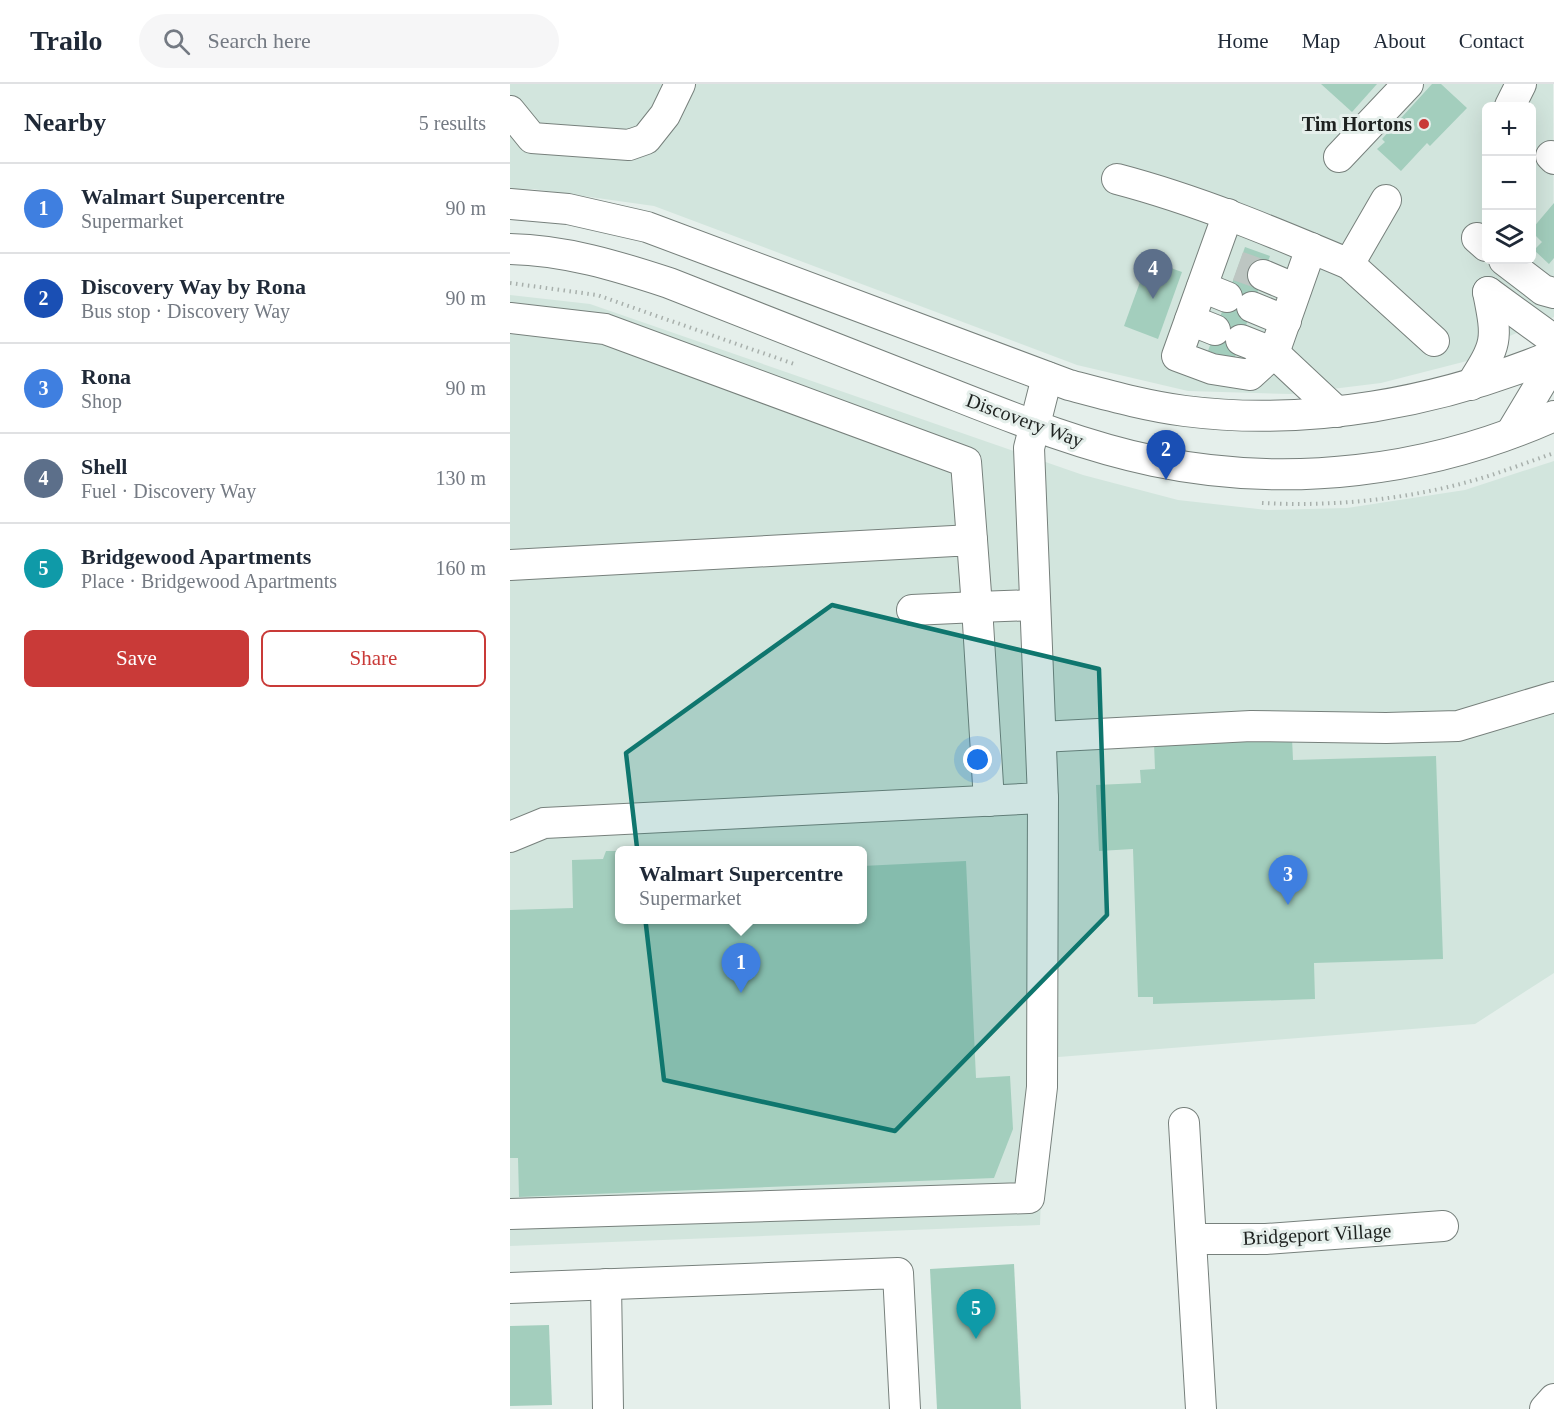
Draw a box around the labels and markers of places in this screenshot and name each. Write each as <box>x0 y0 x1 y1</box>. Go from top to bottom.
place label: Tim Hortons <box>1302 113 1412 135</box>
marker: Tim Hortons <box>1417 117 1431 131</box>
pin: 4 <box>1134 250 1172 299</box>
pin: 2 <box>1146 430 1186 480</box>
pin: 3 <box>1268 856 1308 905</box>
pin: 1 <box>722 944 760 993</box>
pin: 5 <box>956 1290 996 1339</box>

